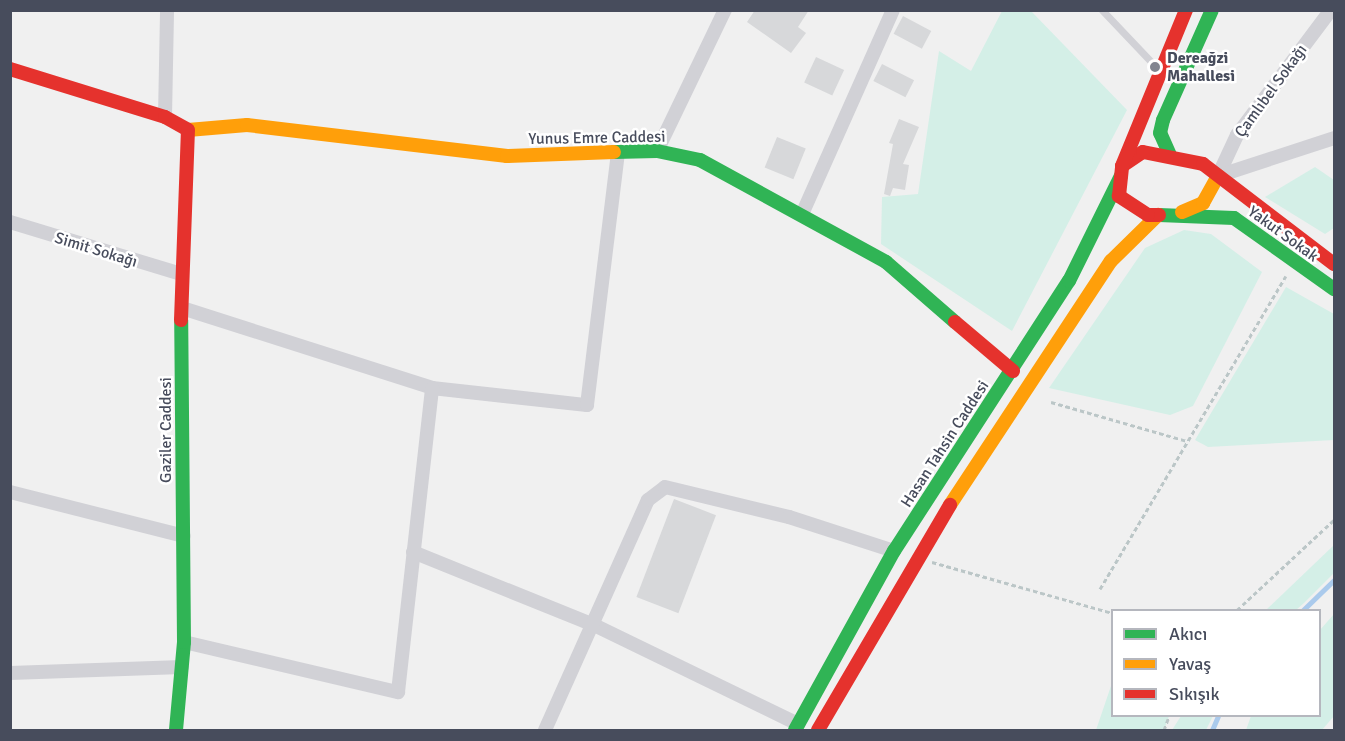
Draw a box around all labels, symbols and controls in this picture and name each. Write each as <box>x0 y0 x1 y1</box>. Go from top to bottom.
street label: Çamlıbel Sokağı <box>1231 41 1311 141</box>
place label: Dereağzi Mahallesi <box>1167 48 1235 86</box>
marker: Dereağzi Mahallesi <box>1148 60 1162 74</box>
street label: Yunus Emre Caddesi <box>528 127 666 149</box>
street label: Yakut Sokak <box>1244 202 1322 266</box>
street label: Simit Sokağı <box>52 228 140 272</box>
street label: Gaziler Caddesi <box>156 377 176 483</box>
street label: Hasan Tahsin Caddesi <box>897 377 993 511</box>
legend <box>1111 609 1321 717</box>
text: Akıcı <box>1169 623 1207 645</box>
text: Yavaş <box>1169 653 1211 675</box>
text: Sıkışık <box>1169 683 1219 705</box>

